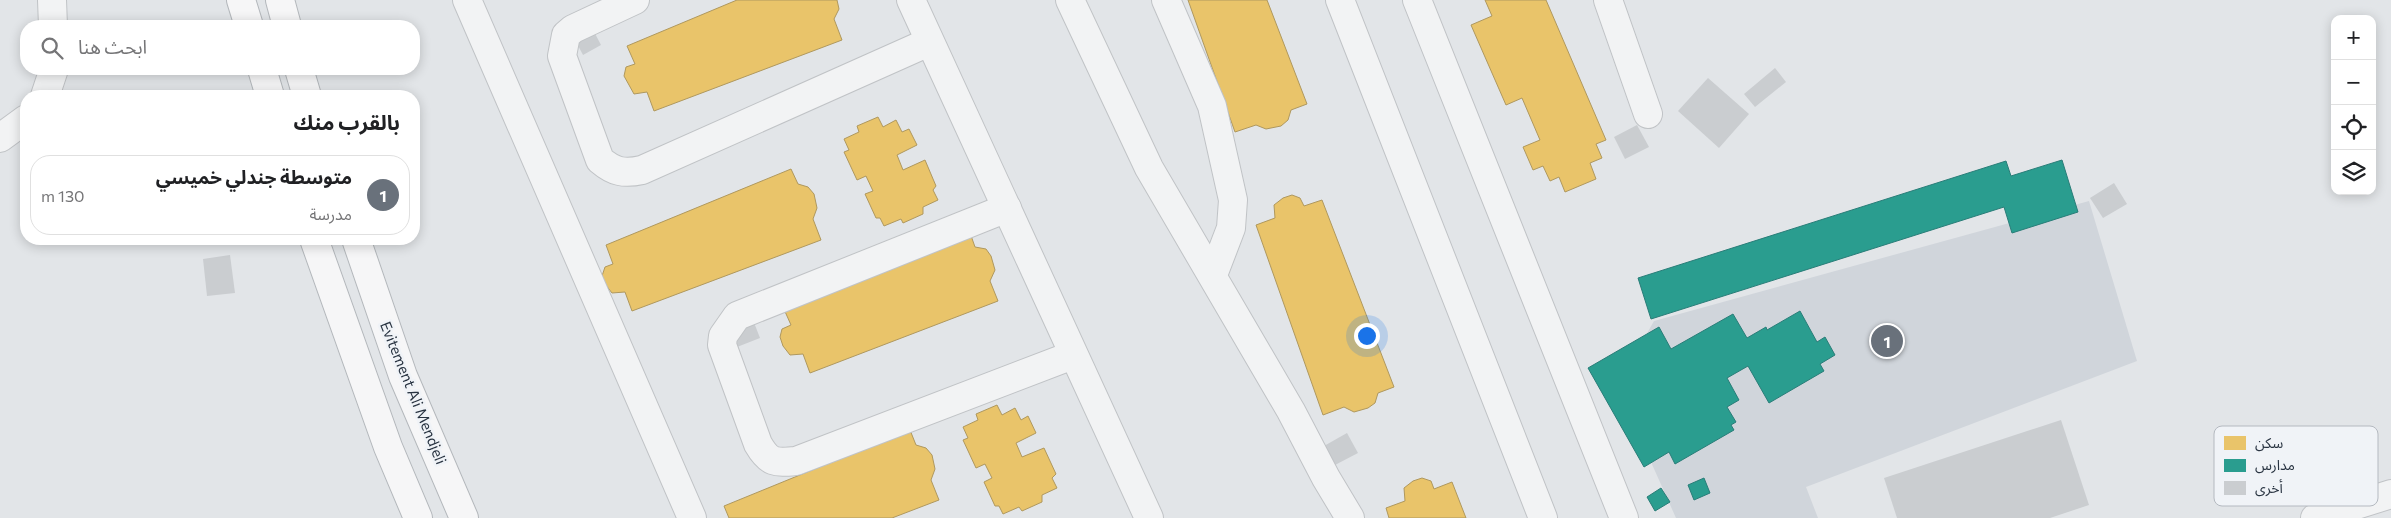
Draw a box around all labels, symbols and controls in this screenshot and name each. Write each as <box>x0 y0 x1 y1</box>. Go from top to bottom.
map controls <box>2331 15 2376 195</box>
button: + <box>2331 15 2376 60</box>
search box <box>20 20 420 75</box>
icon: search <box>38 34 66 62</box>
text: ابحث هنا <box>78 35 147 58</box>
button: − <box>2331 60 2376 105</box>
button: locate <box>2331 105 2376 150</box>
text: بالقرب منك <box>294 109 400 134</box>
button: layers <box>2331 150 2376 195</box>
text: متوسطة جندلي خميسي <box>156 165 352 188</box>
text: 130 m <box>41 186 84 205</box>
text: 1 <box>379 186 387 205</box>
text: مدرسة <box>309 204 352 223</box>
street label: Evitement Ali Mendjeli <box>377 319 451 467</box>
pin: 1 <box>1871 322 1903 360</box>
your location <box>1354 323 1380 349</box>
legend <box>2214 426 2378 506</box>
text: سكن <box>2255 434 2283 452</box>
text: مدارس <box>2255 456 2295 474</box>
text: أخرى <box>2255 479 2283 497</box>

